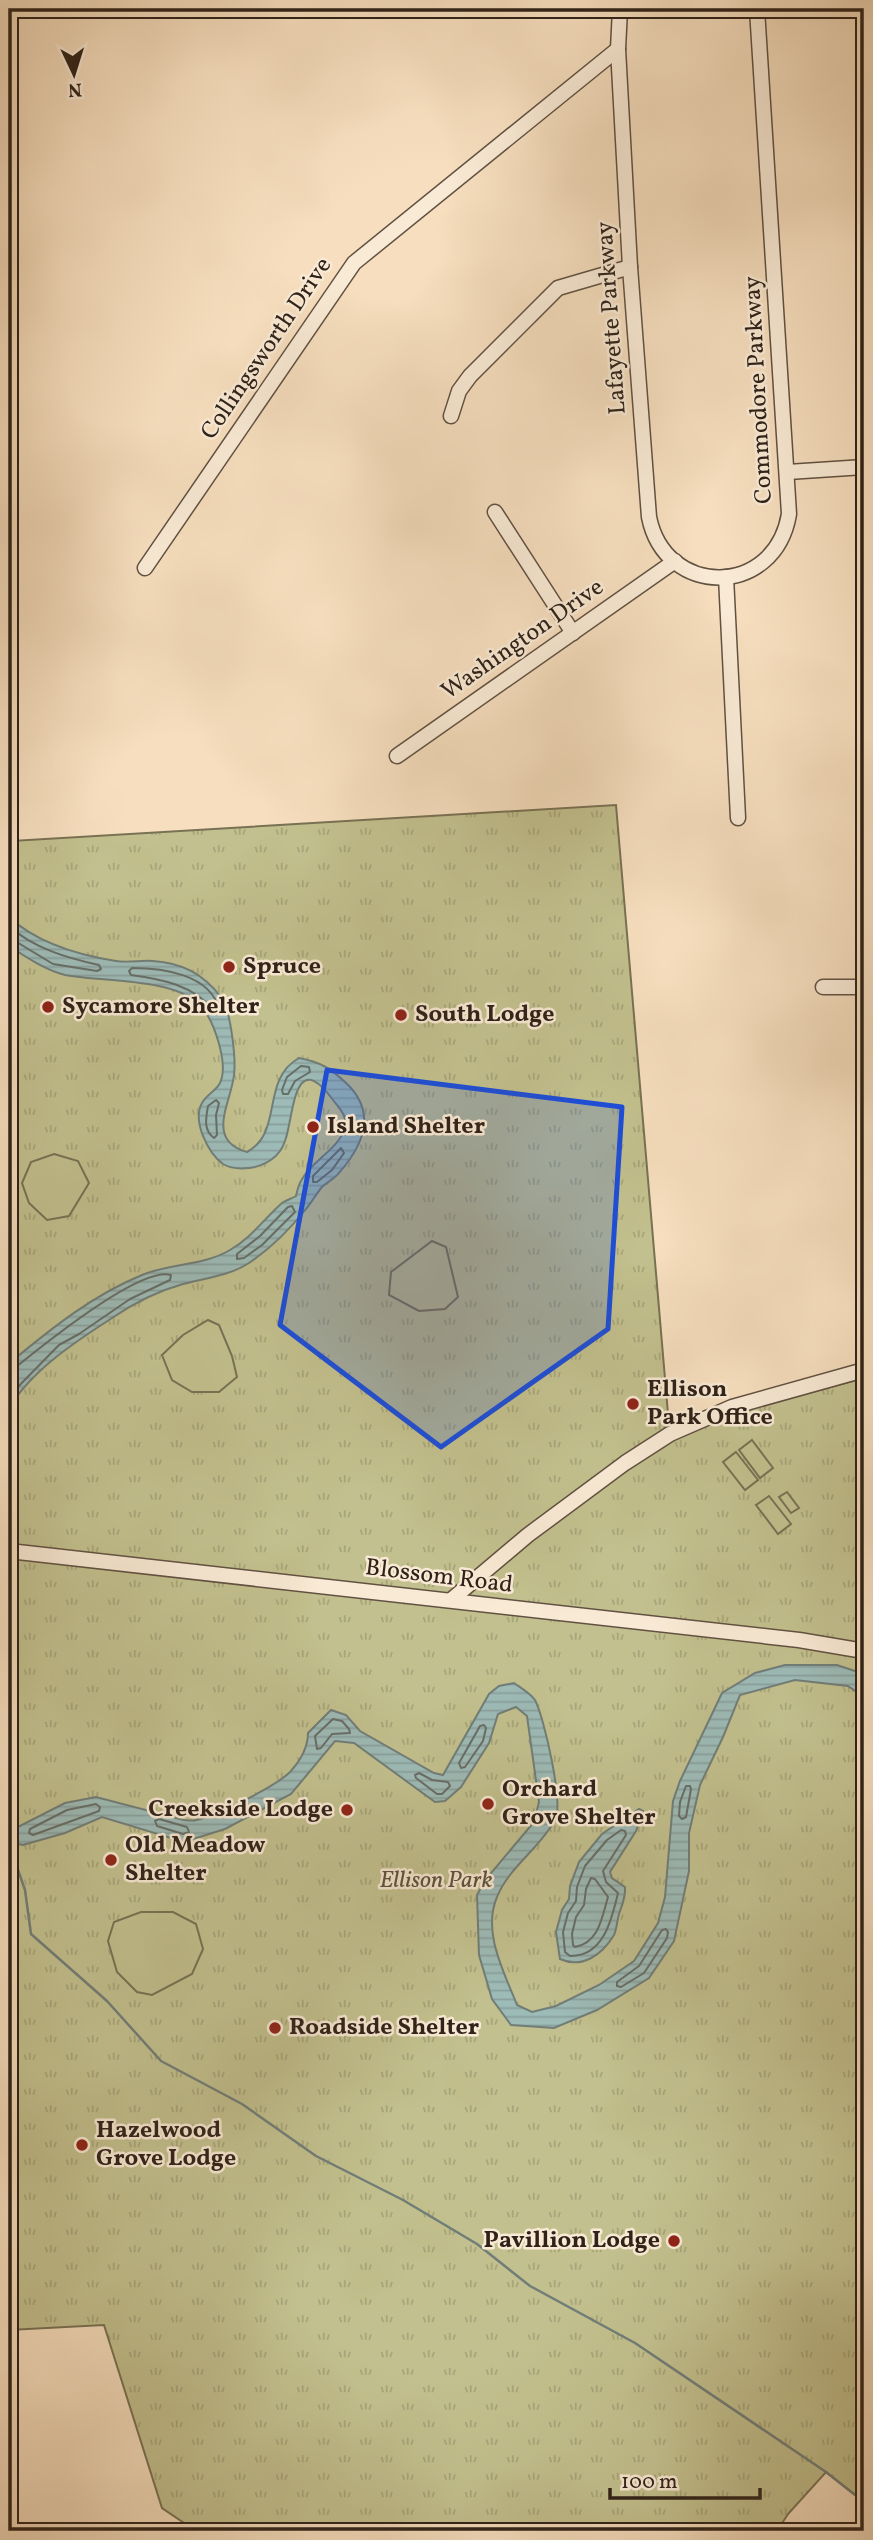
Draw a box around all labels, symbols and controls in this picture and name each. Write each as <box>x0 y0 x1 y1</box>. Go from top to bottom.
north arrow <box>38 38 108 108</box>
text: N <box>67 76 83 102</box>
street label: Lafayette Parkway <box>588 220 636 416</box>
street label: Collingsworth Drive <box>193 251 341 447</box>
street label: Commodore Parkway <box>736 275 782 505</box>
street label: Washington Drive <box>435 571 611 709</box>
place label: Spruce <box>243 950 321 984</box>
marker: Spruce <box>221 959 237 975</box>
place label: Sycamore Shelter <box>62 990 259 1024</box>
place label: South Lodge <box>415 998 554 1032</box>
marker: Sycamore Shelter <box>40 999 56 1015</box>
marker: South Lodge <box>393 1007 409 1023</box>
place label: Island Shelter <box>327 1110 485 1144</box>
marker: Island Shelter <box>305 1119 321 1135</box>
place label: Ellison Park Office <box>647 1373 773 1435</box>
marker: Ellison Park Office <box>625 1396 641 1412</box>
street label: Blossom Road <box>363 1551 515 1603</box>
place label: Orchard Grove Shelter <box>502 1773 656 1835</box>
place label: Creekside Lodge <box>148 1793 333 1827</box>
marker: Orchard Grove Shelter <box>480 1796 496 1812</box>
marker: Creekside Lodge <box>339 1802 355 1818</box>
place label: Old Meadow Shelter <box>125 1829 266 1891</box>
marker: Old Meadow Shelter <box>103 1852 119 1868</box>
park label: Ellison Park <box>379 1864 493 1898</box>
place label: Roadside Shelter <box>289 2011 479 2045</box>
marker: Roadside Shelter <box>267 2020 283 2036</box>
place label: Hazelwood Grove Lodge <box>96 2114 236 2176</box>
marker: Hazelwood Grove Lodge <box>74 2137 90 2153</box>
place label: Pavillion Lodge <box>484 2224 660 2258</box>
marker: Pavillion Lodge <box>666 2233 682 2249</box>
scale bar <box>610 2456 761 2500</box>
text: 100 m <box>621 2468 678 2497</box>

